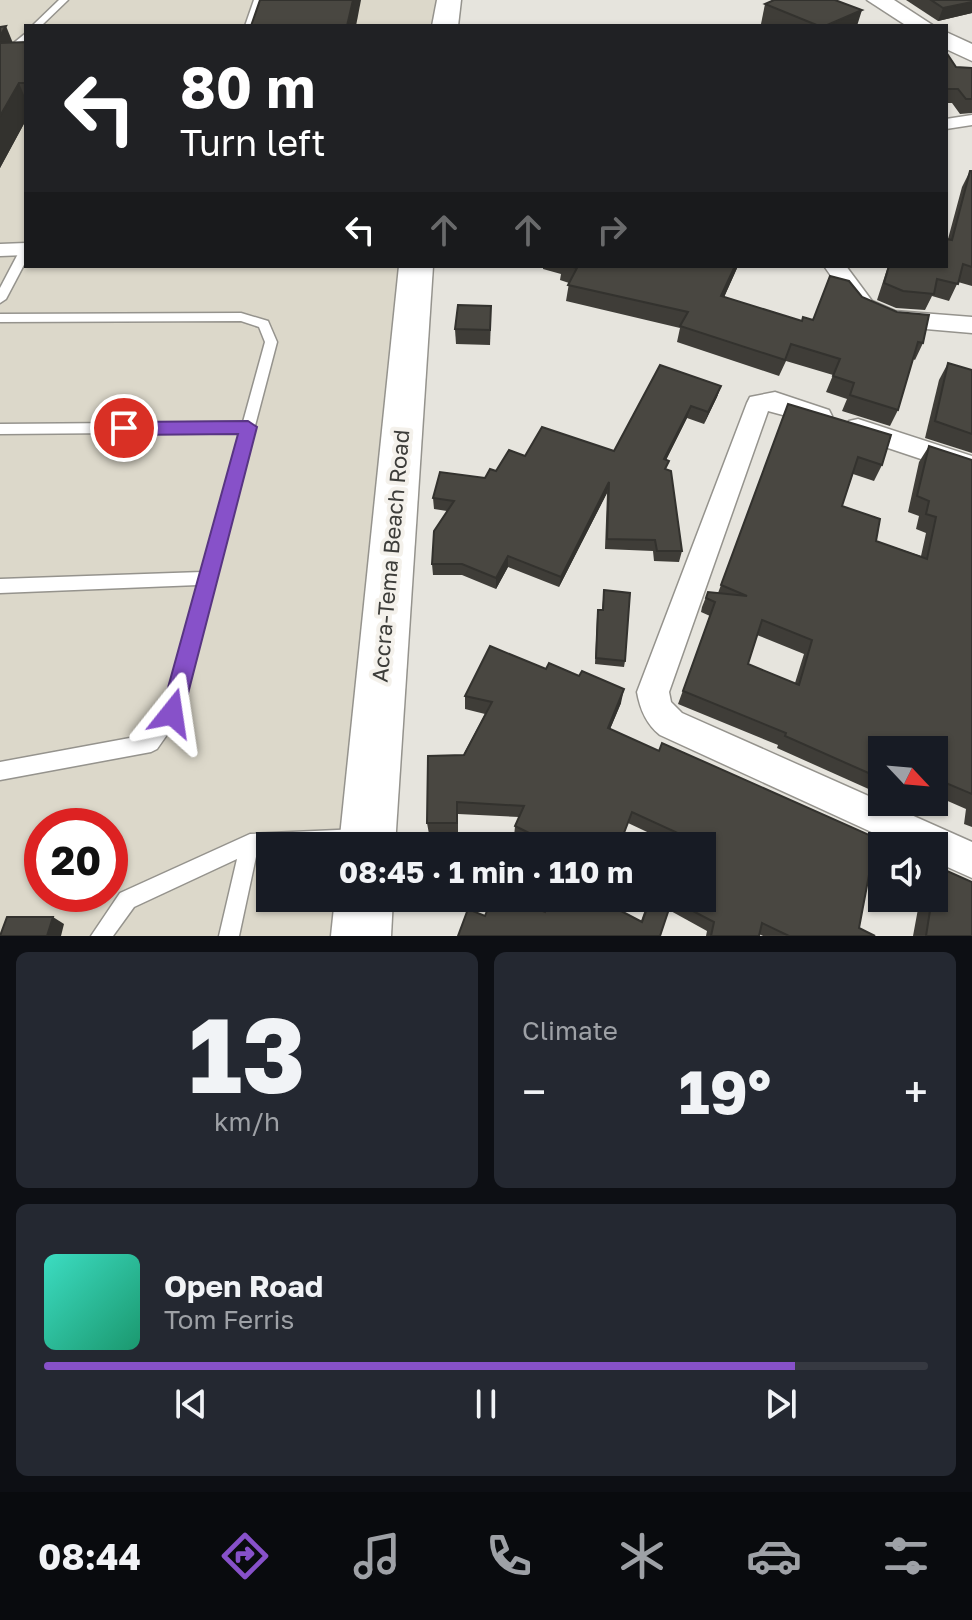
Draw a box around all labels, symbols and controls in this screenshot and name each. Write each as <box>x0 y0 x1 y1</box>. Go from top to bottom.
text: 80 m <box>180 53 315 120</box>
icon: left <box>48 56 152 160</box>
text: Turn left <box>180 121 326 164</box>
icon: left <box>338 208 382 252</box>
icon: ahead <box>422 208 466 252</box>
icon: ahead <box>506 208 550 252</box>
icon: right <box>590 208 634 252</box>
pin <box>90 394 158 462</box>
icon: arrive <box>102 406 146 450</box>
street label: Accra-Tema Beach Road <box>365 428 415 684</box>
position arrow <box>130 671 214 755</box>
north arrow <box>868 736 948 816</box>
map controls <box>868 736 948 912</box>
speed limit sign: 20 <box>24 808 128 912</box>
button: sound <box>868 832 948 912</box>
text: 08:45 · 1 min · 110 m <box>339 854 633 890</box>
text: 13 <box>188 991 306 1116</box>
text: Climate <box>522 1015 618 1046</box>
text: 19° <box>679 1055 771 1127</box>
text: − <box>522 1065 546 1118</box>
text: + <box>904 1065 928 1118</box>
text: km/h <box>214 1106 280 1137</box>
text: Open Road <box>164 1268 323 1304</box>
text: Tom Ferris <box>164 1304 294 1335</box>
icon: previous <box>169 1382 213 1426</box>
icon: pause <box>464 1382 508 1426</box>
icon: next <box>759 1382 803 1426</box>
icon: directions <box>217 1528 273 1584</box>
icon: music <box>349 1528 405 1584</box>
icon: phone <box>481 1528 537 1584</box>
icon: climate <box>614 1528 670 1584</box>
icon: car <box>746 1528 802 1584</box>
icon: filters <box>878 1528 934 1584</box>
text: 08:44 <box>38 1535 141 1578</box>

